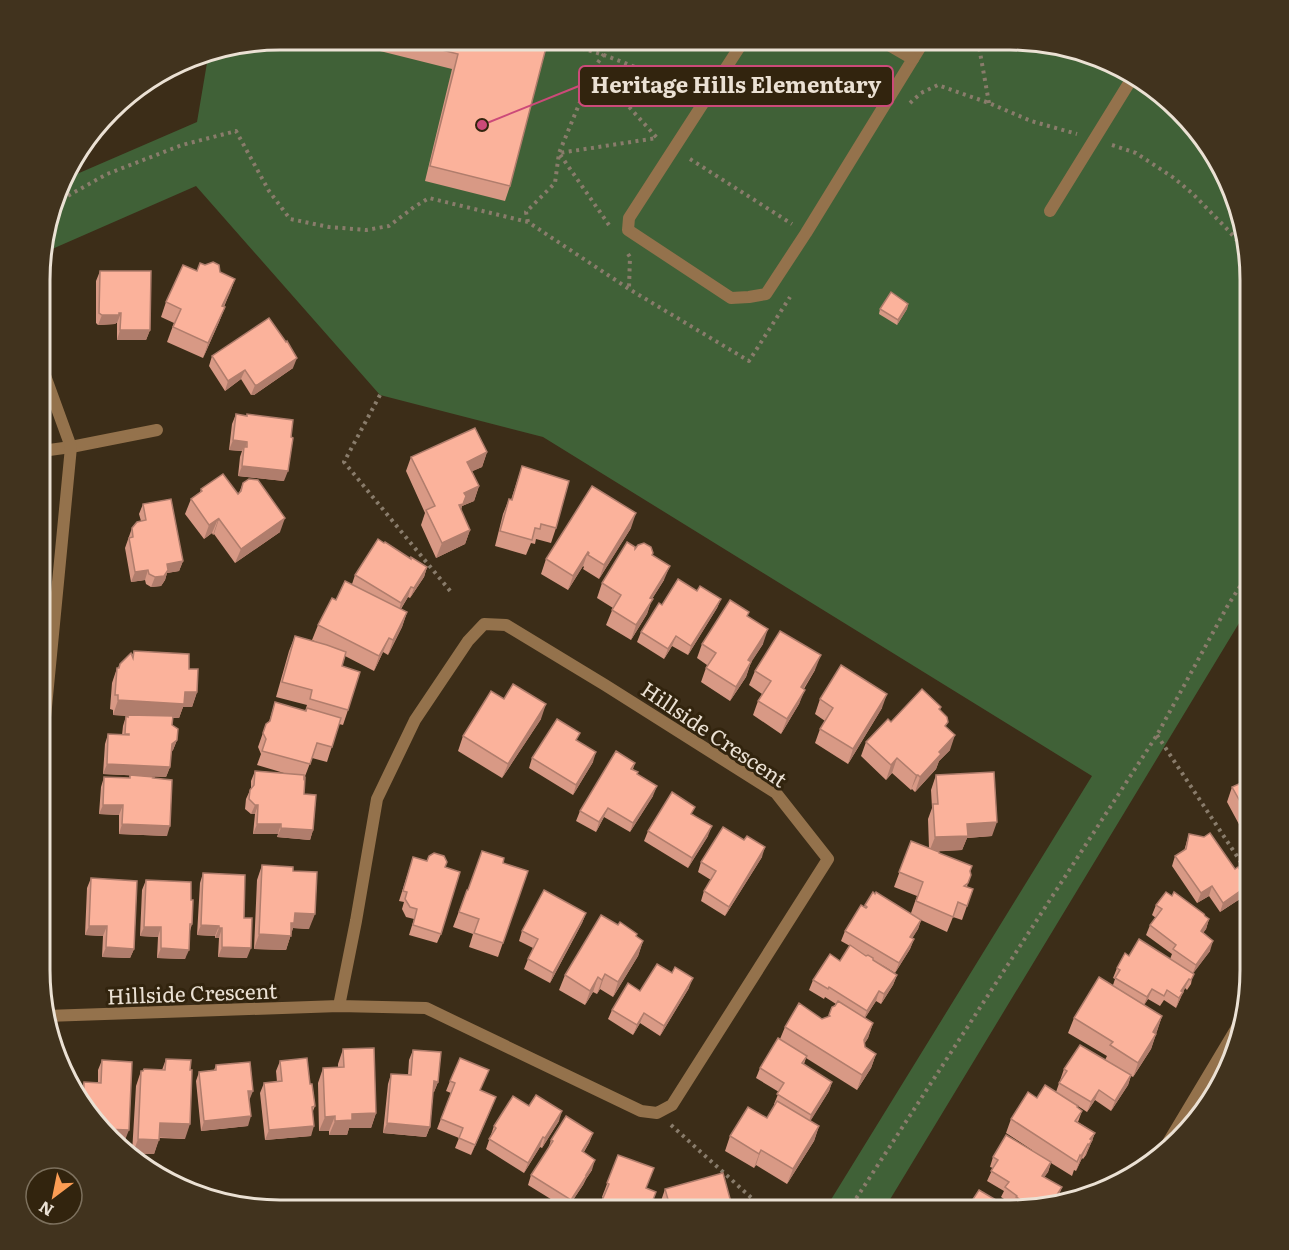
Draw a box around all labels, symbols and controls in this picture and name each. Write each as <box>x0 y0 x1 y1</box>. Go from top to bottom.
callout: Heritage Hills Elementary <box>579 66 893 106</box>
text: Heritage Hills Elementary <box>591 67 882 100</box>
street label: Hillside Crescent <box>636 673 795 794</box>
street label: Hillside Crescent <box>106 974 278 1010</box>
north arrow <box>24 1166 84 1226</box>
text: N <box>33 1196 58 1223</box>

